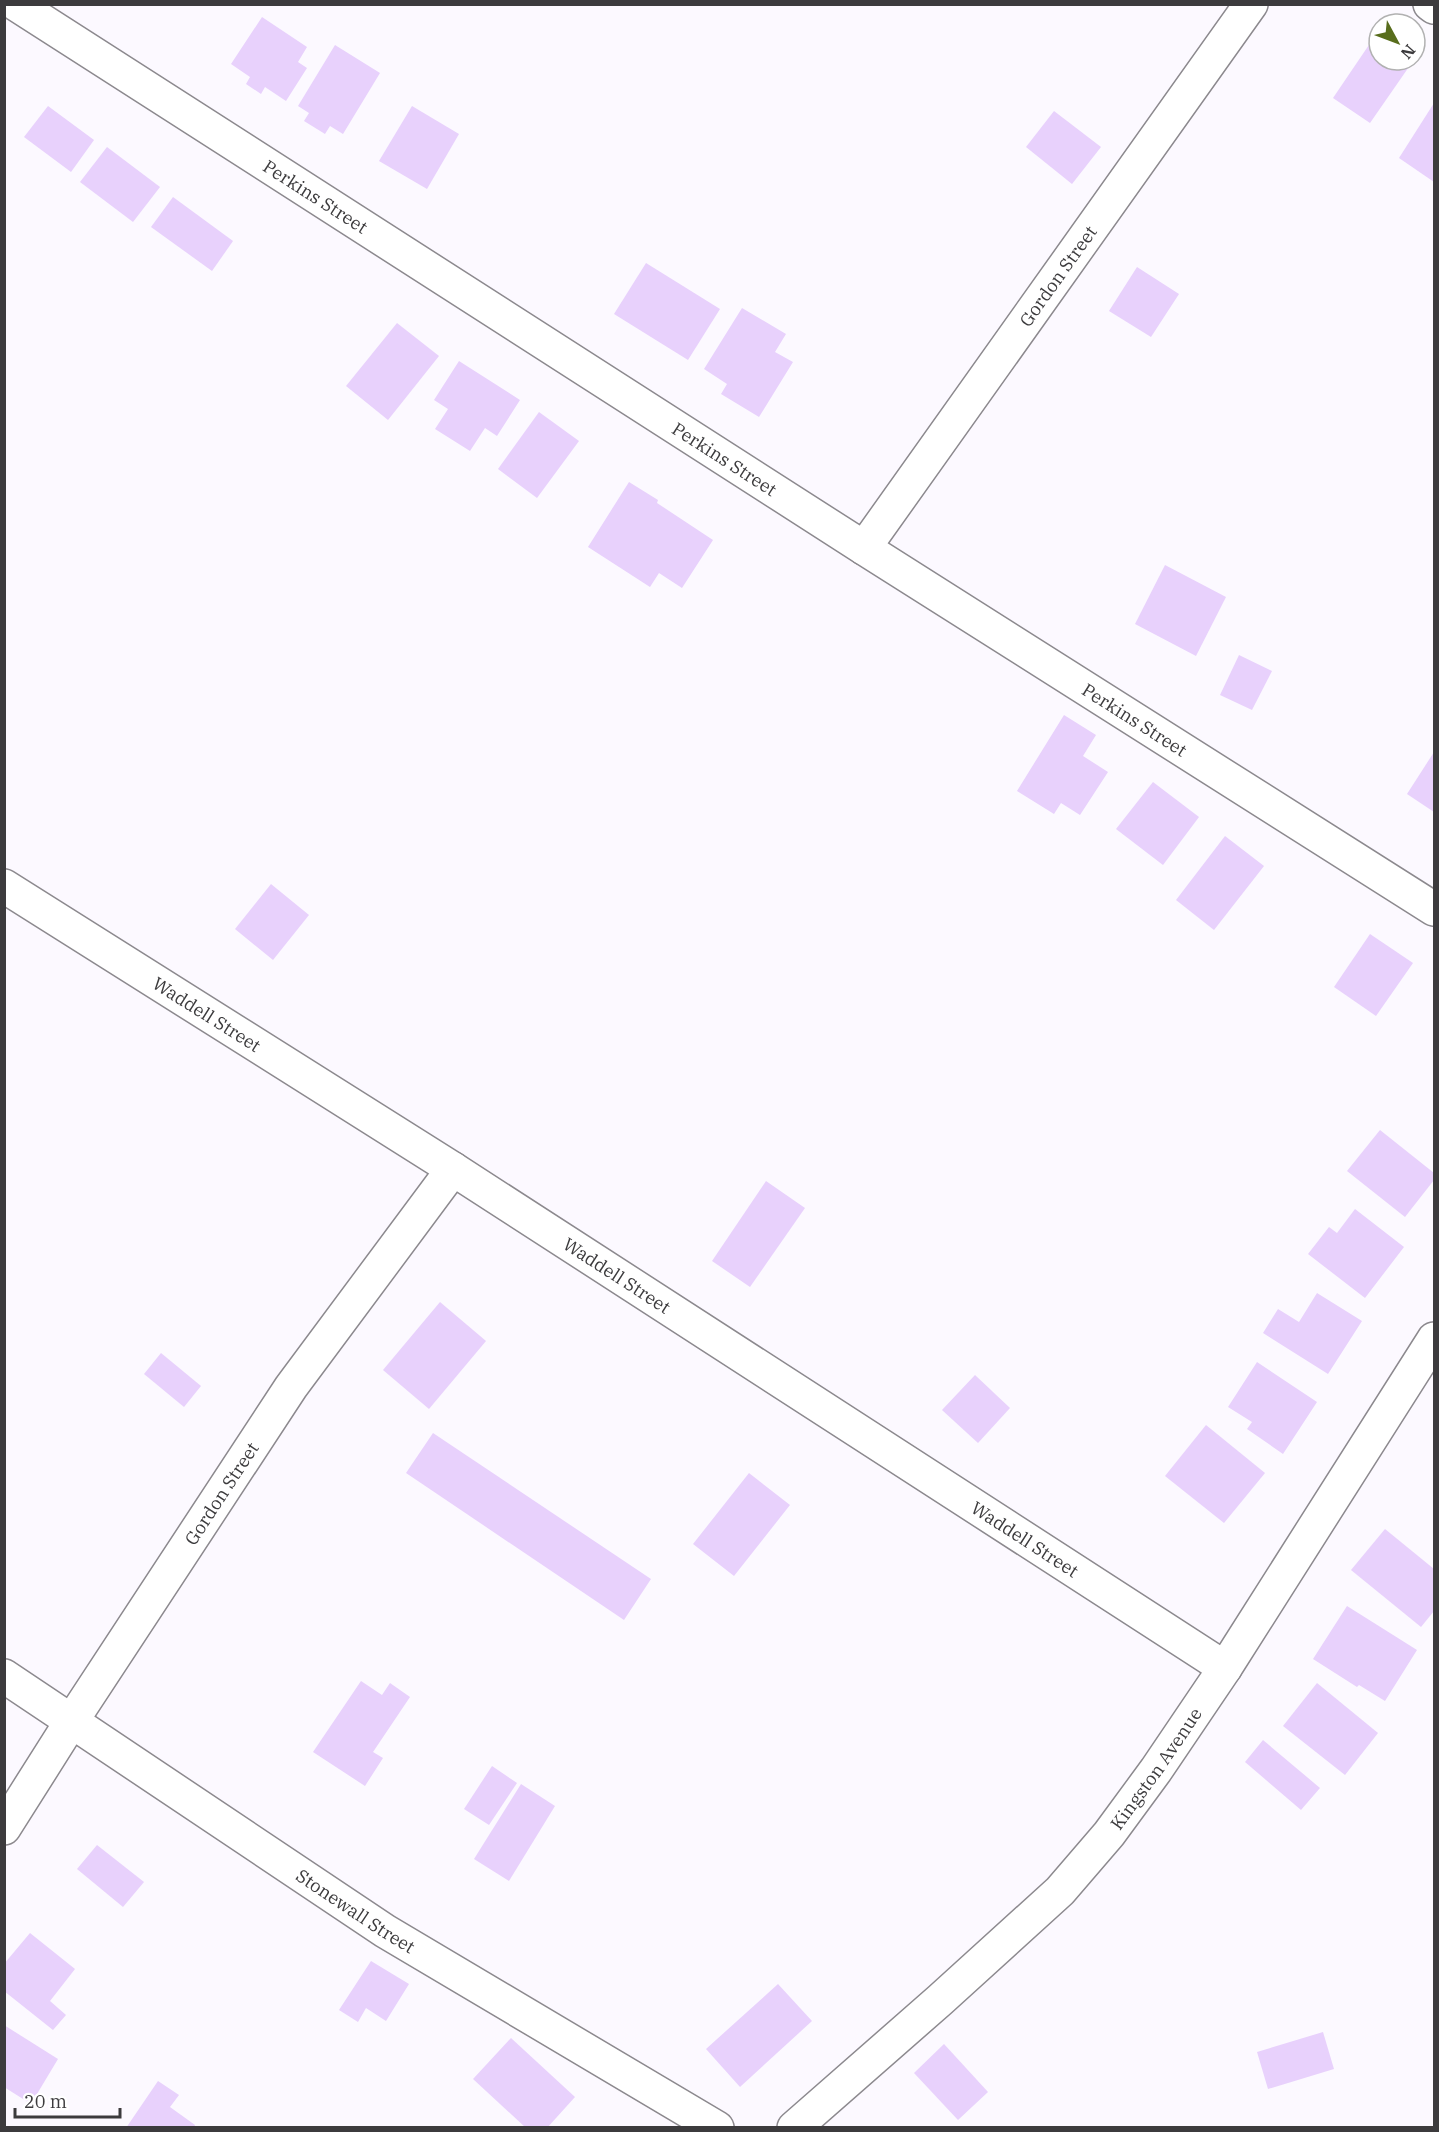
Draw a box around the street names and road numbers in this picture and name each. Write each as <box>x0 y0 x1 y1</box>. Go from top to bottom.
street label: Perkins Street <box>259 154 372 238</box>
street label: Gordon Street <box>1014 221 1101 331</box>
street label: Perkins Street <box>668 417 781 501</box>
street label: Perkins Street <box>1078 678 1192 761</box>
street label: Waddell Street <box>149 971 265 1057</box>
street label: Waddell Street <box>559 1232 675 1318</box>
street label: Gordon Street <box>179 1437 263 1549</box>
street label: Waddell Street <box>967 1496 1083 1582</box>
street label: Kingston Avenue <box>1105 1703 1206 1834</box>
street label: Stonewall Street <box>292 1863 420 1958</box>

